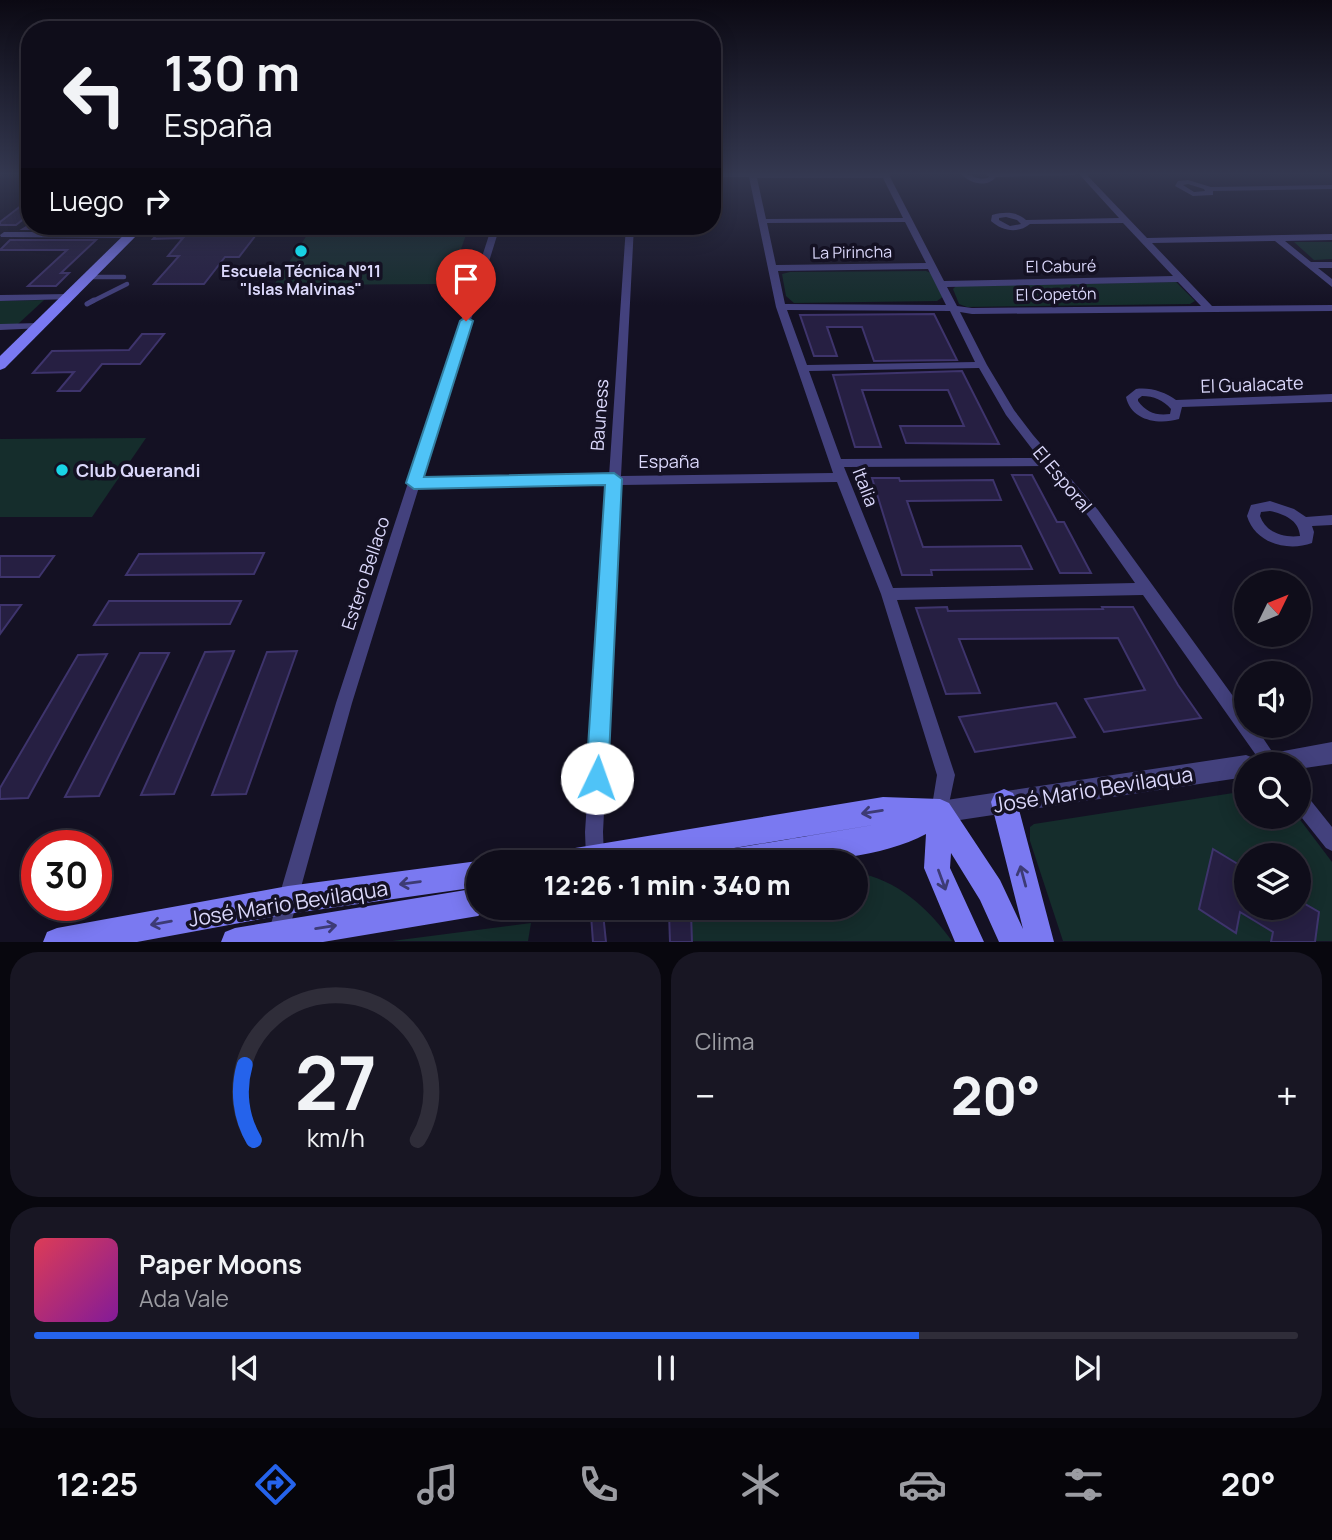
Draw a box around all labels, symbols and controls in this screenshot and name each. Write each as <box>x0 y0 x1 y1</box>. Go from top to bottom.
text: 130 m <box>164 39 300 106</box>
icon: left <box>49 49 140 140</box>
text: España <box>164 103 273 147</box>
icon: right <box>138 182 176 220</box>
text: Luego <box>49 183 124 219</box>
street label: La Pirincha <box>812 240 892 264</box>
marker: Escuela Técnica N°11 "Islas Malvinas" <box>293 243 309 259</box>
pin <box>436 249 496 321</box>
street label: El Caburé <box>1026 254 1096 278</box>
place label: Escuela Técnica N°11 "Islas Malvinas" <box>221 260 381 300</box>
icon: arrive <box>447 260 485 298</box>
street label: El Copetón <box>1015 282 1097 306</box>
street label: El Gualacate <box>1200 370 1304 398</box>
street label: Bauness <box>585 378 613 452</box>
street label: El Esporal <box>1028 441 1098 517</box>
street label: España <box>638 449 700 473</box>
place label: Club Querandi <box>76 458 200 482</box>
marker: Club Querandi <box>54 462 70 478</box>
street label: Italia <box>848 464 884 510</box>
street label: Estero Bellaco <box>335 513 395 633</box>
north arrow <box>1234 570 1311 648</box>
map controls <box>1234 570 1311 920</box>
button: sound <box>1234 661 1311 738</box>
position arrow <box>560 741 634 815</box>
button: search <box>1234 752 1311 829</box>
street label: José Mario Bevilaqua <box>991 759 1195 819</box>
one-way arrow <box>861 806 884 819</box>
speed limit sign: 30 <box>21 830 112 921</box>
button: layers <box>1234 843 1311 920</box>
one-way arrow <box>1015 865 1028 887</box>
text: 12:26 · 1 min · 340 m <box>544 867 790 903</box>
one-way arrow <box>936 868 949 890</box>
street label: José Mario Bevilaqua <box>186 873 390 933</box>
one-way arrow <box>399 877 422 890</box>
one-way arrow <box>150 917 173 930</box>
one-way arrow <box>314 920 337 933</box>
text: Clima <box>695 1025 754 1057</box>
text: 27 <box>294 1033 377 1133</box>
text: 20° <box>951 1060 1041 1131</box>
text: − <box>695 1069 716 1121</box>
text: + <box>1276 1069 1298 1121</box>
text: km/h <box>306 1120 365 1155</box>
text: Paper Moons <box>139 1246 302 1282</box>
text: Ada Vale <box>139 1282 229 1314</box>
icon: previous <box>226 1349 264 1387</box>
icon: pause <box>647 1349 685 1387</box>
icon: next <box>1068 1349 1106 1387</box>
icon: directions <box>251 1460 300 1509</box>
icon: music <box>413 1460 462 1509</box>
icon: phone <box>574 1460 623 1509</box>
icon: climate <box>736 1460 785 1509</box>
icon: car <box>898 1460 947 1509</box>
icon: filters <box>1059 1460 1108 1509</box>
text: 12:25 <box>56 1462 138 1506</box>
text: 20° <box>1221 1462 1276 1506</box>

